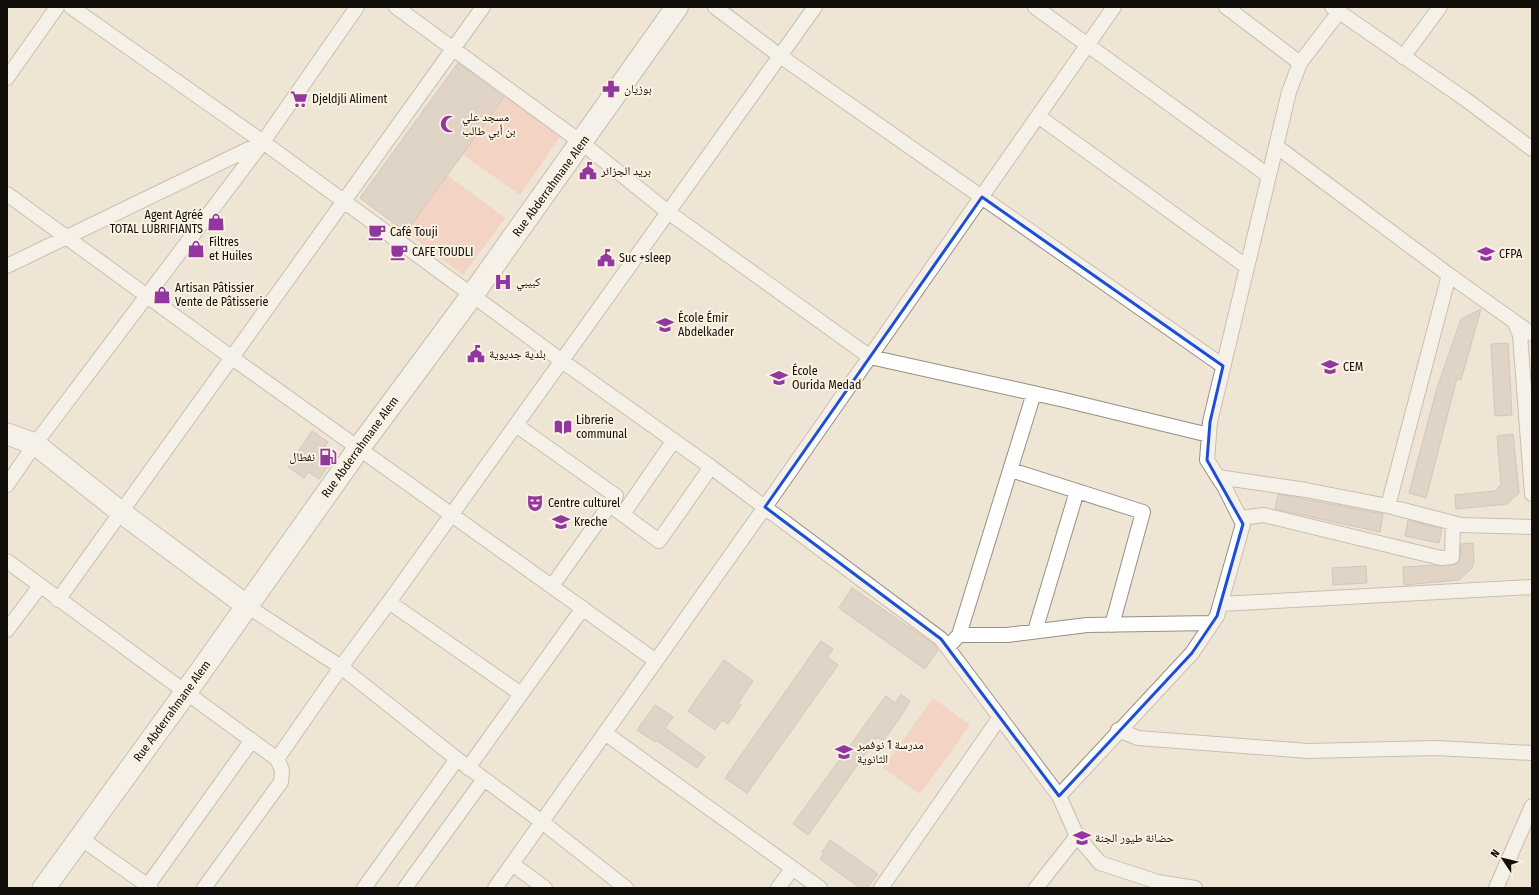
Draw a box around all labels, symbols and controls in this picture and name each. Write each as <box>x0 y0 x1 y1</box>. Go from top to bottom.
pharmacy icon: بوزيان <box>601 79 621 99</box>
place label: بوزيان <box>624 82 652 96</box>
supermarket icon: Djeldjli Aliment <box>289 89 309 109</box>
place label: Djeldjli Aliment <box>312 92 387 106</box>
place label: مسجد علي بن أبي طالب <box>462 110 516 141</box>
mosque icon: مسجد علي بن أبي طالب <box>439 114 459 134</box>
street label: Rue Abderrahmane Alem <box>510 133 592 239</box>
public building icon: بريد الجزائر <box>578 161 598 181</box>
place label: بريد الجزائر <box>600 164 651 178</box>
place label: Agent Agréé TOTAL LUBRIFIANTS <box>110 208 203 236</box>
shop icon: Agent Agréé TOTAL LUBRIFIANTS <box>206 212 226 232</box>
cafe icon: Café Touji <box>367 222 387 242</box>
place label: Café Touji <box>390 225 438 239</box>
place label: Filtres et Huiles <box>209 235 252 263</box>
shop icon: Filtres et Huiles <box>186 239 206 259</box>
cafe icon: CAFE TOUDLI <box>389 242 409 262</box>
school or university icon: CFPA <box>1476 244 1496 264</box>
place label: CAFE TOUDLI <box>412 245 473 259</box>
place label: CFPA <box>1499 247 1523 261</box>
public building icon: Suc +sleep <box>596 248 616 268</box>
place label: Suc +sleep <box>619 251 671 265</box>
hospital icon: كبيبي <box>493 272 513 292</box>
place label: كبيبي <box>516 275 541 292</box>
place label: Artisan Pâtissier Vente de Pâtisserie <box>175 281 268 309</box>
shop icon: Artisan Pâtissier Vente de Pâtisserie <box>152 285 172 305</box>
place label: École Émir Abdelkader <box>678 310 735 339</box>
school or university icon: École Émir Abdelkader <box>655 315 675 335</box>
public building icon: بلدية جديوية <box>466 344 486 364</box>
place label: بلدية جديوية <box>489 347 546 361</box>
school or university icon: CEM <box>1320 357 1340 377</box>
place label: CEM <box>1343 360 1363 374</box>
place label: École Ourida Medad <box>792 363 861 392</box>
school or university icon: École Ourida Medad <box>769 368 789 388</box>
street label: Rue Abderrahmane Alem <box>319 394 401 500</box>
place label: Librerie communal <box>576 413 627 441</box>
library icon: Librerie communal <box>553 417 573 437</box>
fuel station icon: نفطال <box>318 447 338 467</box>
place label: نفطال <box>289 450 315 464</box>
theatre icon: Centre culturel <box>525 493 545 513</box>
place label: Centre culturel <box>548 496 620 510</box>
school or university icon: Kreche <box>551 512 571 532</box>
place label: Kreche <box>574 515 608 529</box>
street label: Rue Abderrahmane Alem <box>131 658 213 764</box>
place label: مدرسة 1 نوفمبر الثانوية <box>856 738 924 766</box>
school or university icon: مدرسة 1 نوفمبر الثانوية <box>834 742 854 762</box>
school or university icon: حضانة طيور الجنة <box>1072 828 1092 848</box>
place label: حضانة طيور الجنة <box>1095 831 1175 845</box>
north arrow <box>1483 839 1523 879</box>
text: N <box>1488 847 1502 860</box>

